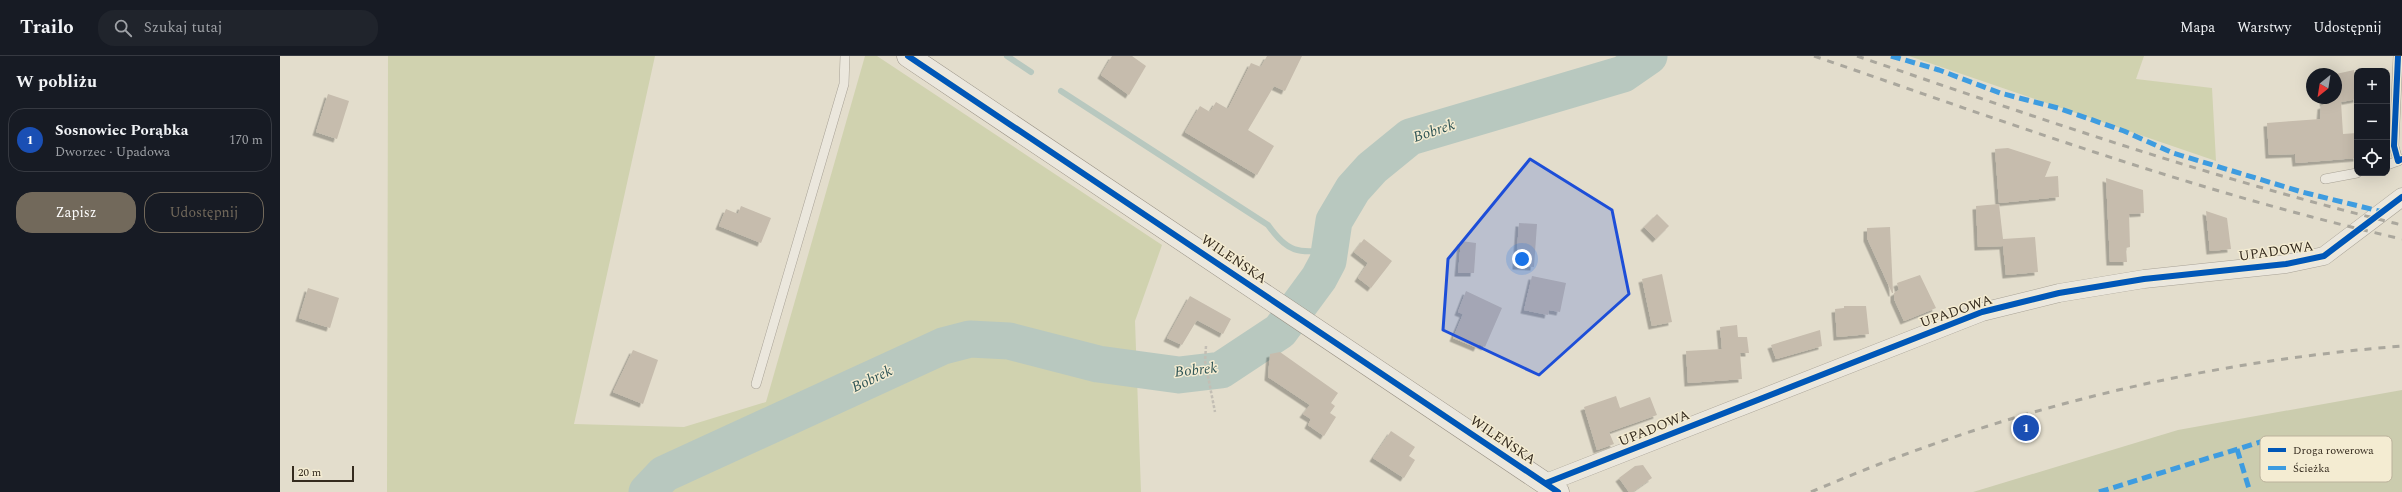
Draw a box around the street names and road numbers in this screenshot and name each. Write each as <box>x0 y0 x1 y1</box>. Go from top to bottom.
street label: WILEŃSKA <box>1197 229 1272 289</box>
street label: UPADOWA <box>2237 235 2315 267</box>
street label: UPADOWA <box>1917 289 1995 333</box>
street label: UPADOWA <box>1615 404 1693 452</box>
street label: WILEŃSKA <box>1466 410 1541 470</box>

